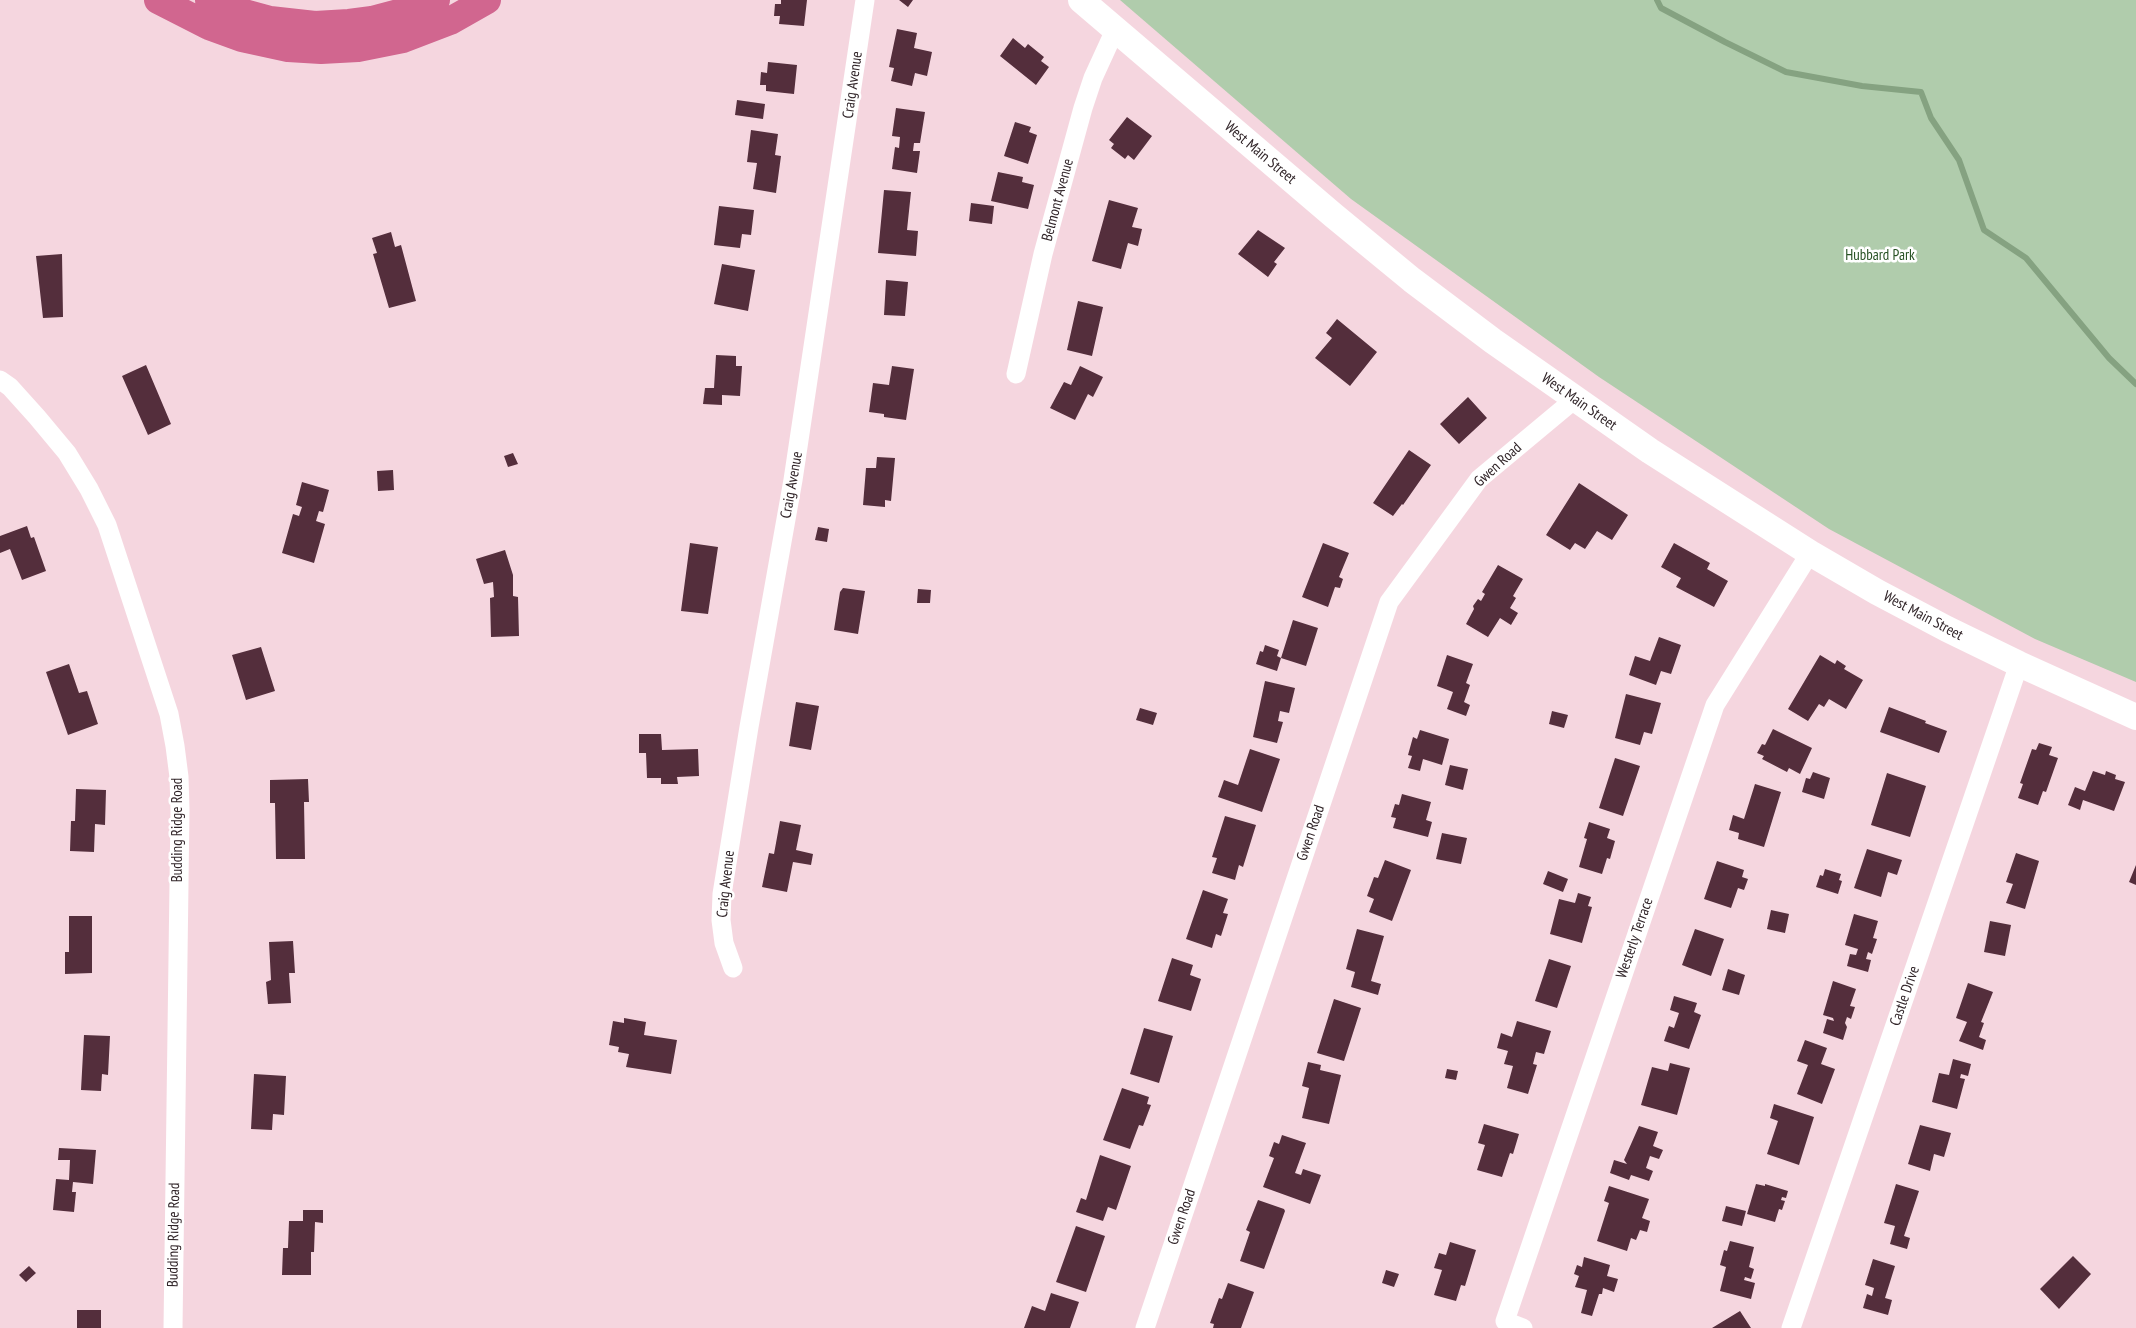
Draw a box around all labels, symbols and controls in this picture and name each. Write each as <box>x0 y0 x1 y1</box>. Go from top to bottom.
street label: Craig Avenue <box>839 50 867 120</box>
street label: West Main Street <box>1221 118 1299 188</box>
street label: Belmont Avenue <box>1038 157 1078 243</box>
park label: Hubbard Park <box>1845 247 1915 265</box>
street label: West Main Street <box>1538 369 1620 435</box>
street label: Gwen Road <box>1471 439 1525 491</box>
street label: Craig Avenue <box>777 450 807 520</box>
street label: West Main Street <box>1880 587 1966 645</box>
street label: Budding Ridge Road <box>169 778 187 882</box>
street label: Gwen Road <box>1293 803 1329 863</box>
street label: Craig Avenue <box>714 849 738 919</box>
street label: Westerly Terrace <box>1613 895 1657 981</box>
street label: Castle Drive <box>1886 964 1924 1028</box>
street label: Budding Ridge Road <box>164 1183 184 1287</box>
street label: Gwen Road <box>1164 1187 1200 1247</box>

